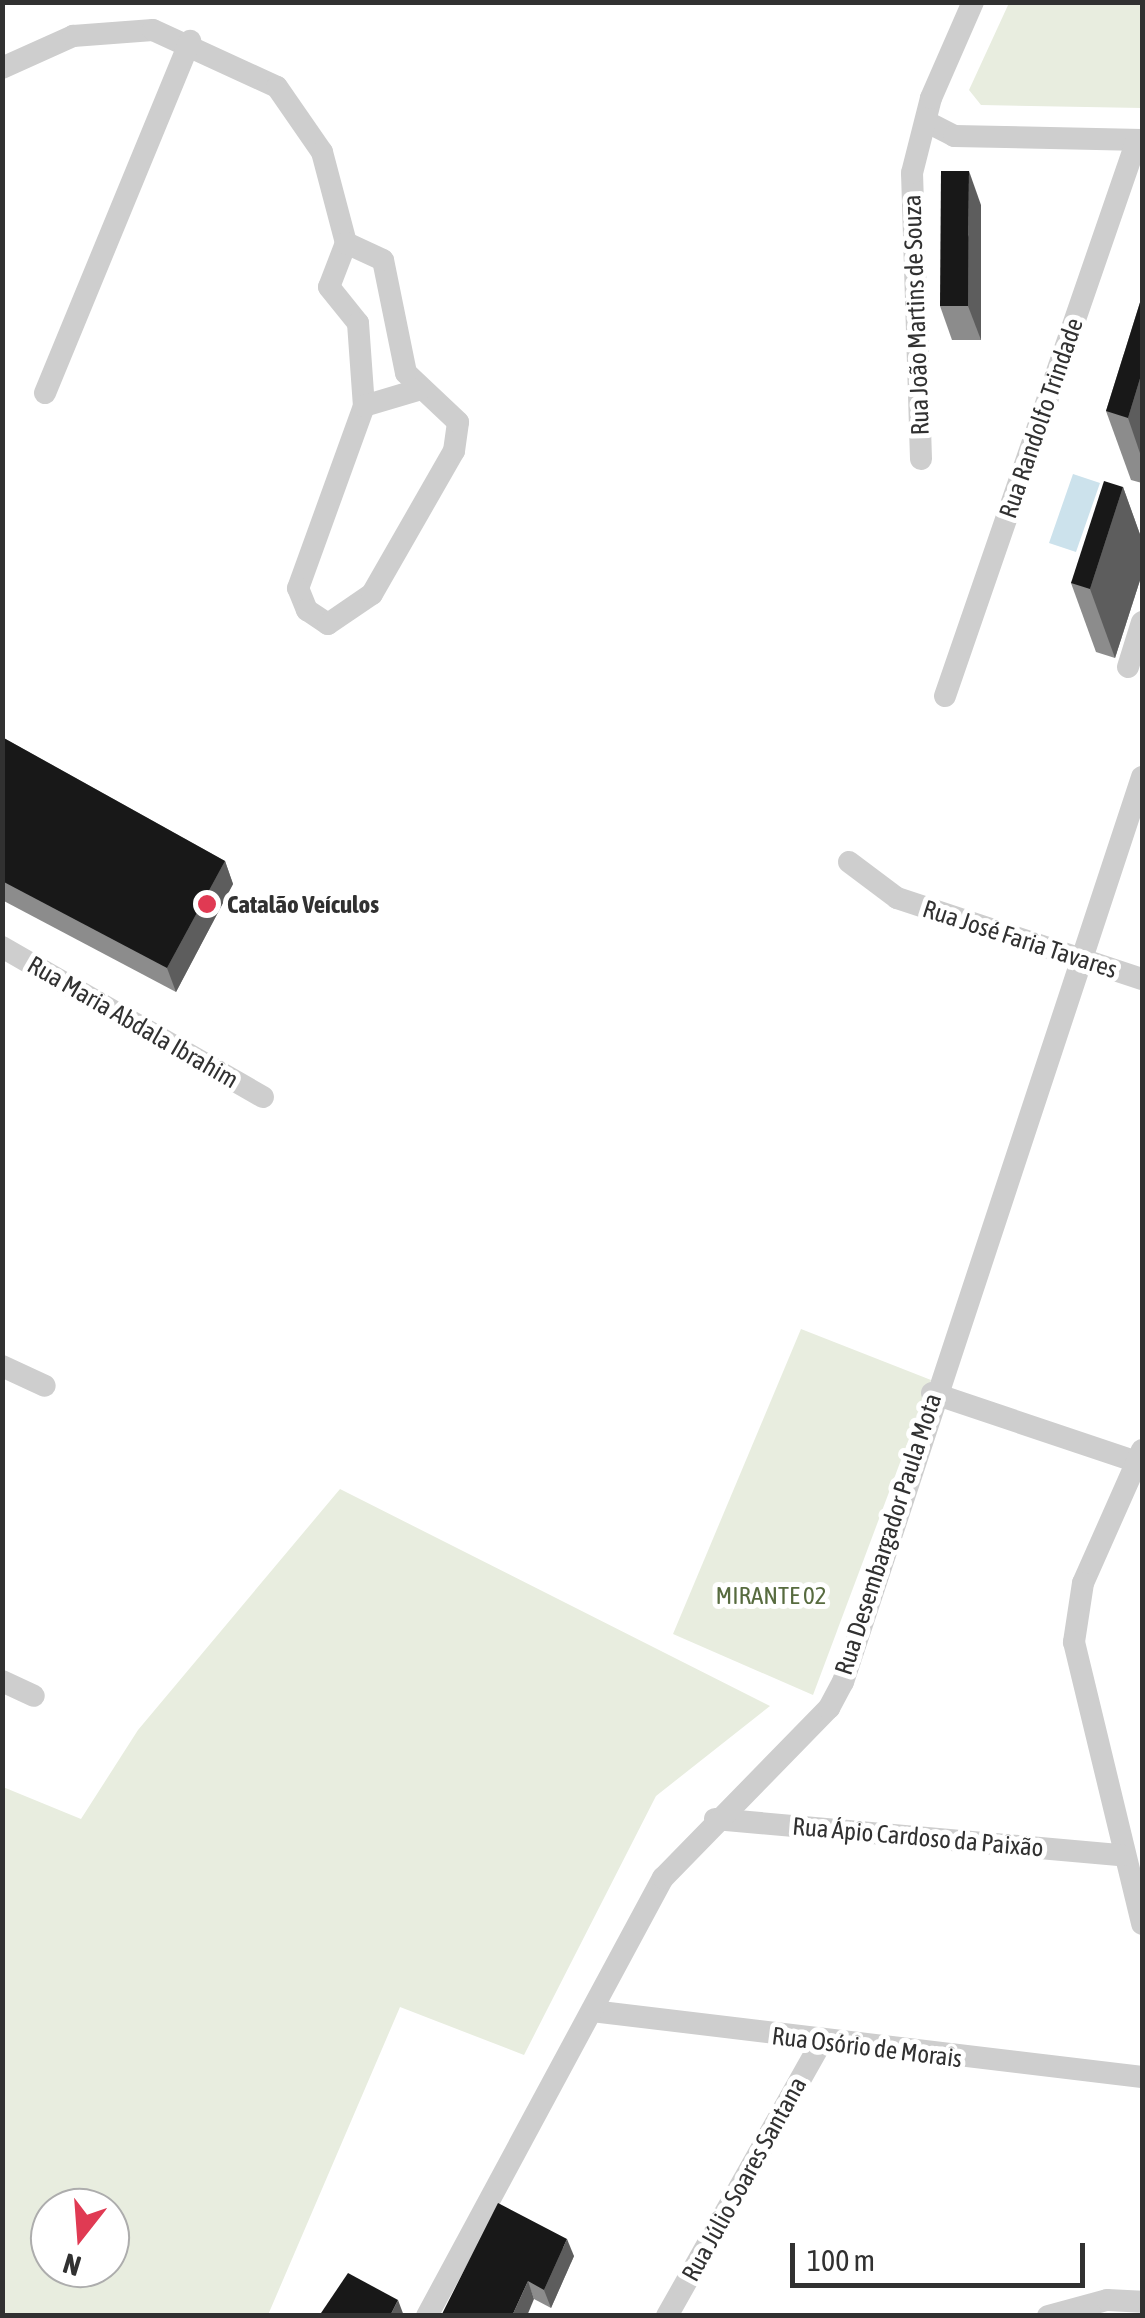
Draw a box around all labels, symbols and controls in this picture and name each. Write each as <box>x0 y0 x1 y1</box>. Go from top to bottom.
street label: Rua João Martins de Souza <box>897 194 935 436</box>
street label: Rua Randolfo Trindade <box>993 314 1089 522</box>
place label: Catalão Veículos <box>227 889 379 919</box>
marker: Catalão Veículos <box>196 893 218 915</box>
street label: Rua José Faria Tavares <box>919 893 1121 985</box>
street label: Rua Maria Abdala Ibrahim <box>22 950 244 1094</box>
street label: Rua Desembargador Paula Mota <box>828 1390 948 1678</box>
park label: MIRANTE 02 <box>715 1580 827 1610</box>
street label: Rua Ápio Cardoso da Paixão <box>791 1811 1045 1863</box>
street label: Rua Osório de Morais <box>770 2020 964 2074</box>
street label: Rua Júlio Soares Santana <box>675 2072 813 2286</box>
north arrow <box>30 2188 130 2288</box>
scale bar <box>795 2223 1090 2285</box>
text: 100 m <box>807 2243 875 2277</box>
text: N <box>59 2247 84 2282</box>

